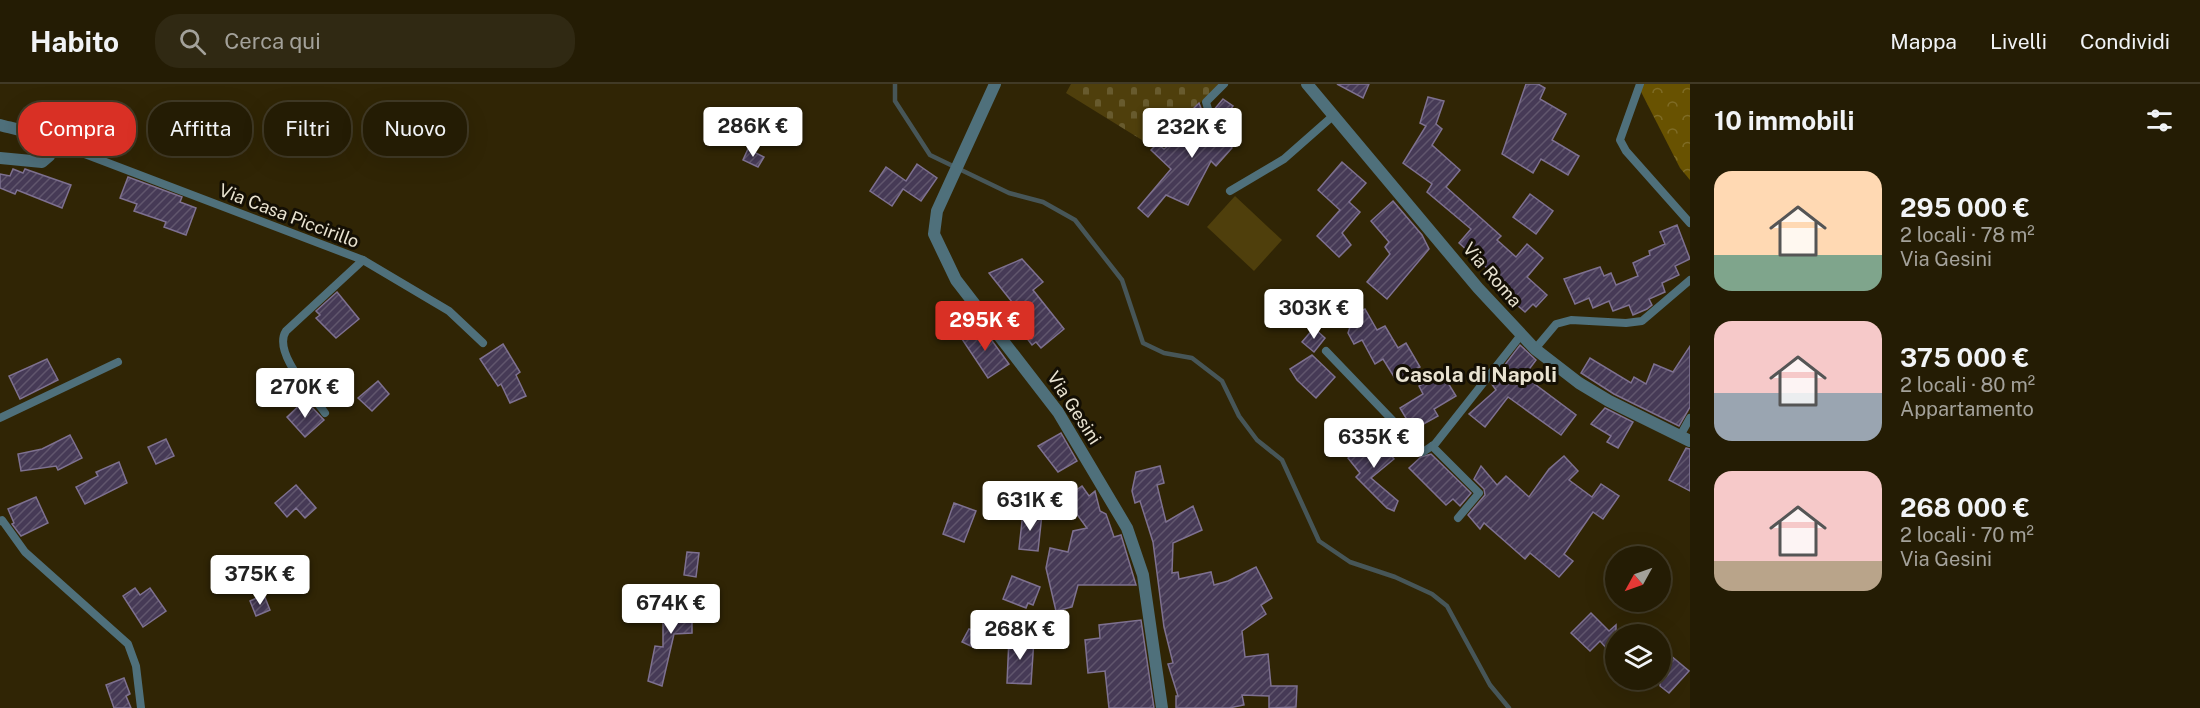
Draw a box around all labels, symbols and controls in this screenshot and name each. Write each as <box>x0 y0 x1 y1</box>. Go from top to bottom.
search box <box>155 14 575 68</box>
text: Habito <box>30 25 119 58</box>
icon: search <box>176 25 209 58</box>
text: Cerca qui <box>224 28 321 54</box>
text: Mappa <box>1890 29 1957 54</box>
text: Livelli <box>1990 29 2047 54</box>
text: Condividi <box>2080 29 2170 54</box>
chip: Compra <box>18 102 136 156</box>
chip: Affitta <box>148 102 252 156</box>
chip: Filtri <box>264 102 351 156</box>
chip: Nuovo <box>363 102 467 156</box>
icon: filters <box>2143 104 2176 137</box>
text: 10 immobili <box>1714 105 1855 136</box>
pin: 286K € <box>704 107 802 158</box>
pin: 232K € <box>1143 108 1241 159</box>
text: 286K € <box>717 114 789 138</box>
text: 232K € <box>1157 115 1227 139</box>
street label: Via Casa Piccirillo <box>216 179 362 252</box>
text: 295 000 € <box>1900 192 2030 223</box>
icon: home <box>1762 195 1834 267</box>
text: 2 locali · 78 m² <box>1900 223 2035 247</box>
street label: Via Roma <box>1459 238 1526 311</box>
text: Via Gesini <box>1900 247 1992 271</box>
pin: 303K € <box>1265 289 1363 340</box>
text: 303K € <box>1278 296 1350 320</box>
pin: 295K € <box>936 301 1034 352</box>
text: 295K € <box>949 308 1021 332</box>
text: 375 000 € <box>1900 342 2029 373</box>
icon: home <box>1762 345 1834 417</box>
district label: Casola di Napoli <box>1395 362 1557 387</box>
street label: Via Gesini <box>1043 367 1106 448</box>
pin: 270K € <box>256 368 354 419</box>
text: 2 locali · 80 m² <box>1900 373 2035 397</box>
text: 270K € <box>270 375 340 399</box>
text: Appartamento <box>1900 397 2034 421</box>
pin: 635K € <box>1325 418 1423 469</box>
text: 635K € <box>1338 425 1410 449</box>
pin: 631K € <box>981 481 1079 532</box>
text: 631K € <box>997 488 1063 512</box>
text: 268 000 € <box>1900 492 2030 523</box>
icon: home <box>1762 495 1834 567</box>
text: 2 locali · 70 m² <box>1900 523 2034 547</box>
north arrow <box>1605 546 1671 612</box>
map controls <box>1605 546 1671 690</box>
text: Via Gesini <box>1900 547 1992 571</box>
pin: 375K € <box>211 555 309 606</box>
text: 375K € <box>225 562 295 586</box>
pin: 674K € <box>622 584 720 635</box>
text: 674K € <box>636 591 706 615</box>
pin: 268K € <box>971 610 1069 661</box>
text: 268K € <box>984 617 1056 641</box>
button: layers <box>1605 624 1671 690</box>

